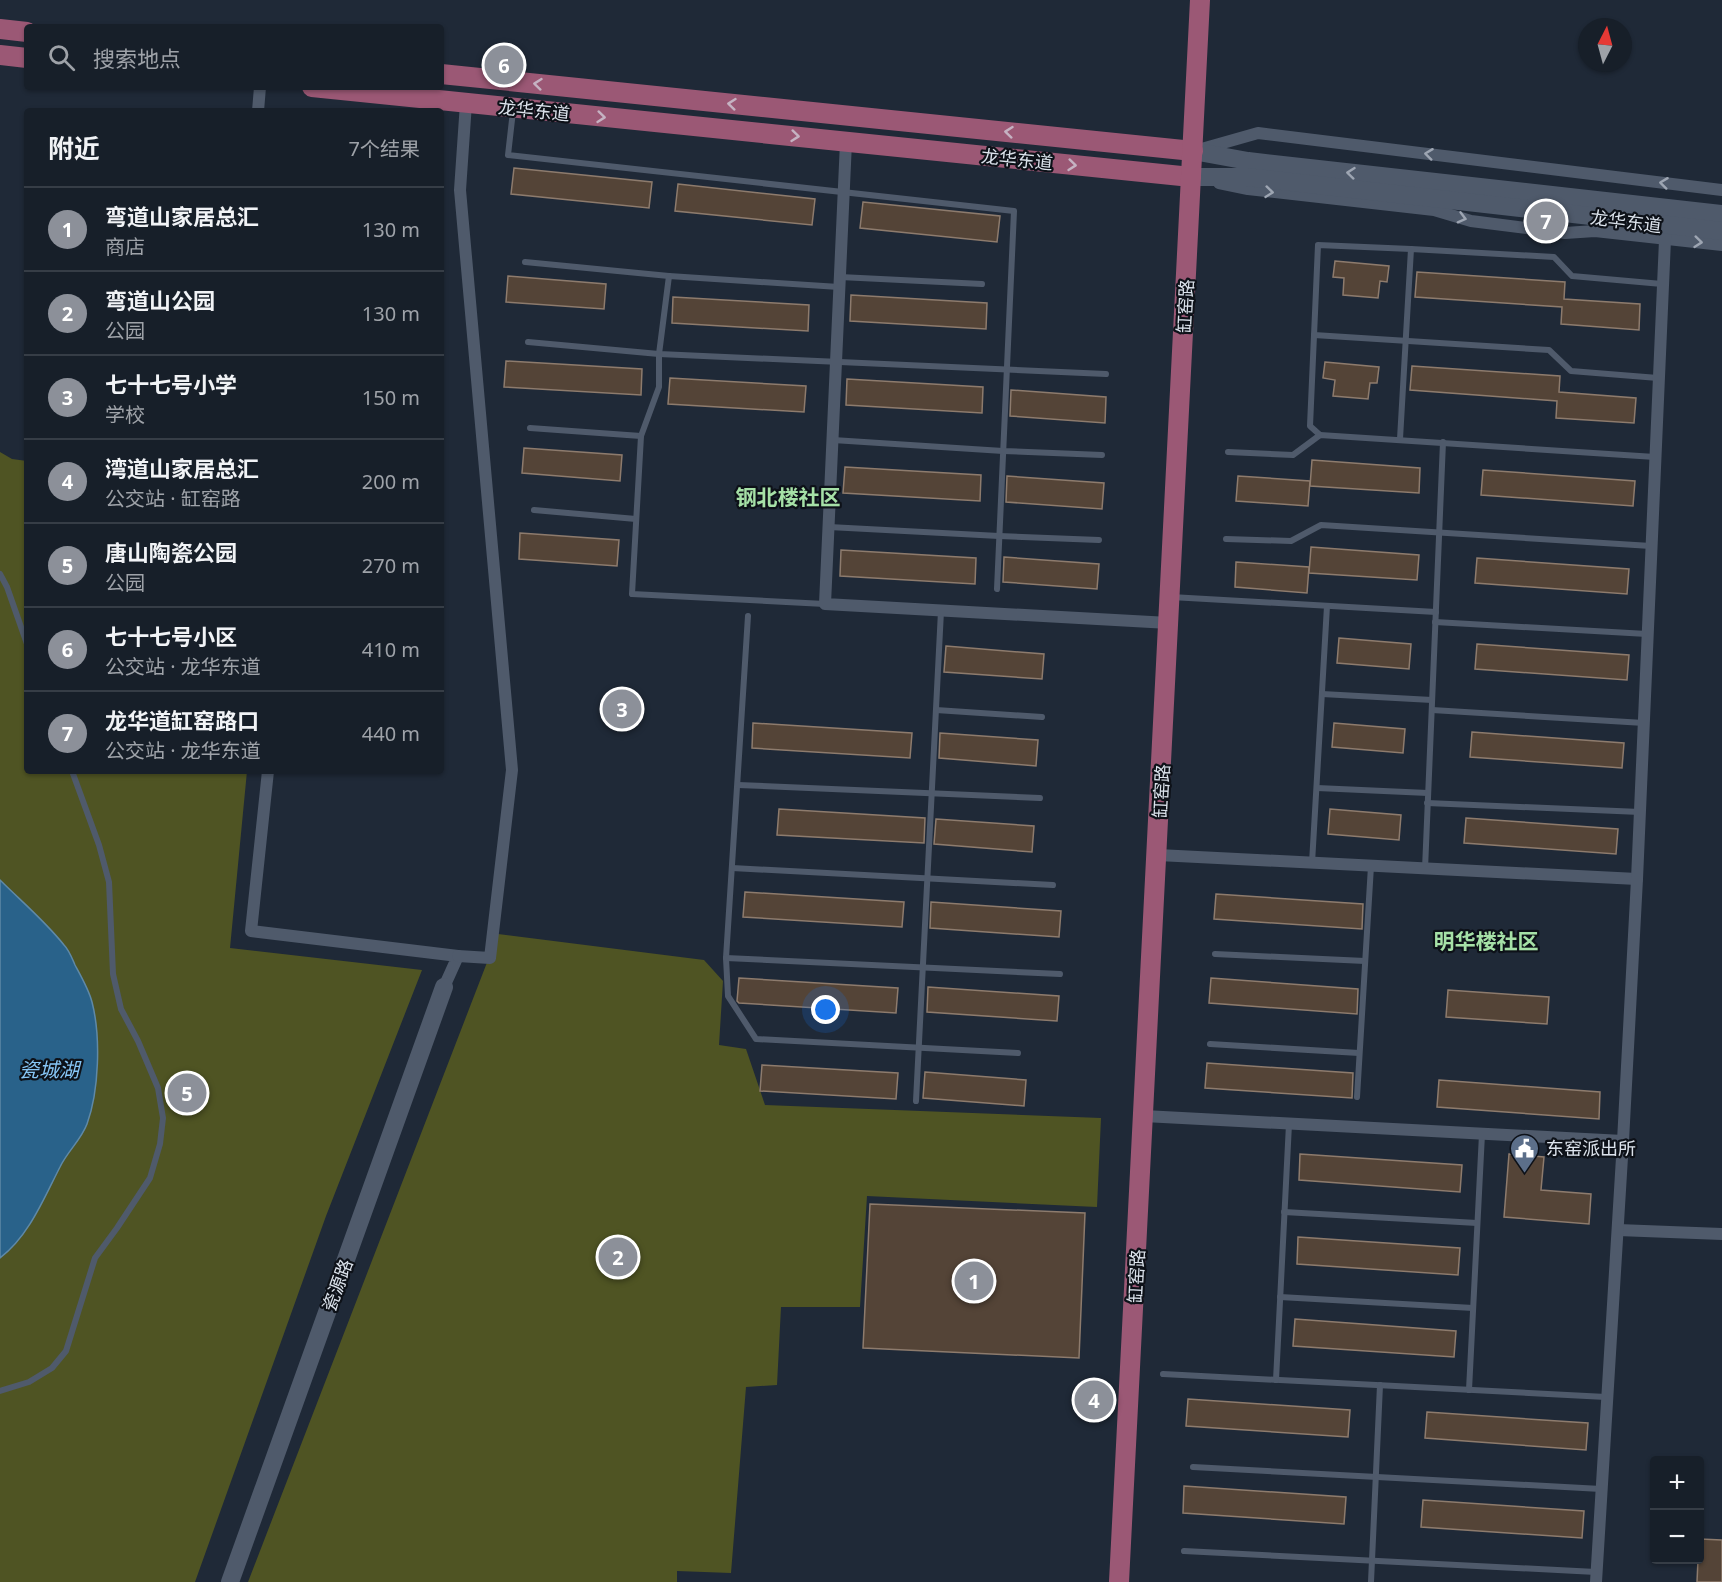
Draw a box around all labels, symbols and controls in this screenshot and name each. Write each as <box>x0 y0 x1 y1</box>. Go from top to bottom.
north arrow <box>1578 18 1632 72</box>
search box <box>24 24 444 90</box>
icon: search <box>45 41 78 74</box>
pin: 6 <box>484 42 524 88</box>
text: 搜索地点 <box>93 43 181 73</box>
one-way arrow <box>533 78 542 91</box>
street label: 龙华东道 <box>497 94 571 126</box>
one-way arrow <box>727 98 736 111</box>
one-way arrow <box>596 110 605 122</box>
one-way arrow <box>1005 127 1014 139</box>
text: 附近 <box>48 130 100 166</box>
one-way arrow <box>790 130 799 142</box>
text: 7个结果 <box>349 135 420 162</box>
street label: 龙华东道 <box>980 143 1054 175</box>
one-way arrow <box>1424 148 1433 161</box>
one-way arrow <box>1068 158 1077 171</box>
one-way arrow <box>1346 167 1355 180</box>
one-way arrow <box>1659 177 1668 189</box>
one-way arrow <box>1265 185 1274 197</box>
pin: 7 <box>1526 198 1566 244</box>
text: 弯道山家居总汇 <box>105 201 259 231</box>
street label: 龙华东道 <box>1589 205 1663 237</box>
one-way arrow <box>1456 211 1467 223</box>
text: 1 <box>62 216 73 243</box>
text: 130 m <box>362 216 420 243</box>
text: 商店 <box>105 233 145 260</box>
one-way arrow <box>1693 235 1702 248</box>
street label: 缸窑路 <box>1172 278 1198 334</box>
text: 弯道山公园 <box>105 285 215 315</box>
text: 2 <box>62 300 73 327</box>
text: 130 m <box>362 300 420 327</box>
text: 公园 <box>105 317 145 344</box>
text: 七十七号小学 <box>105 369 237 399</box>
text: 3 <box>62 384 73 411</box>
text: 150 m <box>362 384 420 411</box>
text: 学校 <box>105 401 145 428</box>
text: 湾道山家居总汇 <box>105 453 259 483</box>
text: 4 <box>62 468 73 495</box>
text: 200 m <box>362 468 420 495</box>
district label: 钢北楼社区 <box>736 483 841 511</box>
text: 公交站 · 缸窑路 <box>105 485 241 512</box>
text: 唐山陶瓷公园 <box>105 537 237 567</box>
text: 5 <box>62 552 73 579</box>
text: 270 m <box>362 552 420 579</box>
text: 公园 <box>105 569 145 596</box>
text: 七十七号小区 <box>105 621 237 651</box>
text: 6 <box>62 636 73 663</box>
text: 410 m <box>362 636 420 663</box>
text: 公交站 · 龙华东道 <box>105 653 261 680</box>
pin: 3 <box>602 686 642 732</box>
text: 龙华道缸窑路口 <box>105 705 259 735</box>
text: 7 <box>62 720 73 747</box>
text: 440 m <box>362 720 420 747</box>
text: 公交站 · 龙华东道 <box>105 737 261 764</box>
street label: 缸窑路 <box>1148 763 1174 819</box>
district label: 明华楼社区 <box>1434 927 1539 955</box>
your location <box>811 995 840 1024</box>
water label: 瓷城湖 <box>19 1056 82 1083</box>
pin: 5 <box>168 1070 207 1116</box>
public building icon: 东窑派出所 <box>1509 1132 1541 1174</box>
place label: 东窑派出所 <box>1546 1136 1636 1160</box>
pin: 2 <box>598 1234 638 1280</box>
street label: 缸窑路 <box>1123 1248 1149 1304</box>
street label: 瓷源路 <box>316 1256 358 1314</box>
pin: 1 <box>954 1258 994 1304</box>
pin: 4 <box>1074 1378 1114 1422</box>
map controls <box>1650 1456 1704 1564</box>
button: + <box>1650 1456 1704 1510</box>
button: − <box>1650 1510 1704 1564</box>

